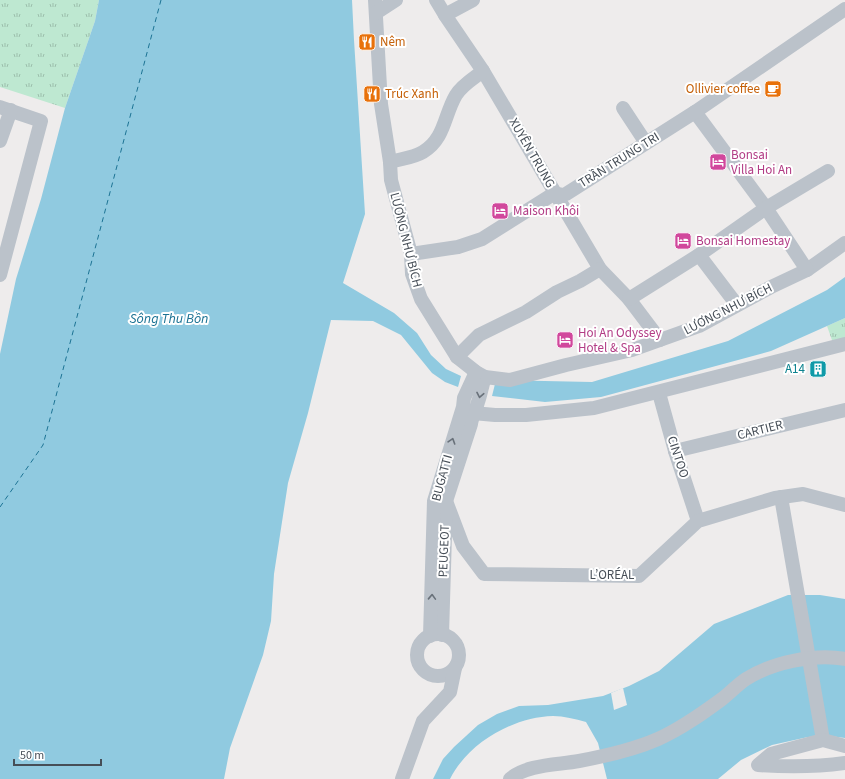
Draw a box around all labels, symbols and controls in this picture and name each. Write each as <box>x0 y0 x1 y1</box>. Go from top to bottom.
restaurant icon: Nêm <box>357 32 377 52</box>
place label: Nêm <box>380 33 406 51</box>
cafe icon: Ollivier coffee <box>763 79 783 99</box>
place label: Ollivier coffee <box>686 80 760 98</box>
restaurant icon: Trúc Xanh <box>362 84 382 104</box>
place label: Trúc Xanh <box>385 85 439 103</box>
street label: XUYÊN TRUNG <box>505 115 559 191</box>
street label: TRẦN TRUNG TRI <box>575 128 663 192</box>
place label: Bonsai Villa Hoi An <box>731 146 792 179</box>
hotel icon: Bonsai Villa Hoi An <box>708 152 728 172</box>
street label: LƯƠNG NHƯ BÍCH <box>386 191 426 289</box>
hotel icon: Maison Khôi <box>490 201 510 221</box>
place label: Maison Khôi <box>513 202 579 220</box>
hotel icon: Bonsai Homestay <box>673 231 693 251</box>
place label: Bonsai Homestay <box>696 232 790 250</box>
street label: LƯƠNG NHƯ BÍCH <box>681 279 775 339</box>
water label: Sông Thu Bồn <box>130 309 208 329</box>
place label: Hoi An Odyssey Hotel & Spa <box>578 324 662 357</box>
hotel icon: Hoi An Odyssey Hotel & Spa <box>555 330 575 350</box>
building icon: A14 <box>808 359 828 379</box>
place label: A14 <box>785 360 806 378</box>
one-way arrow <box>476 392 484 398</box>
street label: CARTIER <box>735 416 785 444</box>
street label: CINTOO <box>663 434 693 480</box>
one-way arrow <box>447 438 456 445</box>
street label: BUGATTI <box>427 453 457 503</box>
street label: PEUGEOT <box>434 524 454 578</box>
street label: L’ORÉAL <box>590 566 634 584</box>
one-way arrow <box>427 594 436 600</box>
scale bar <box>14 741 101 767</box>
text: 50 m <box>20 747 44 764</box>

